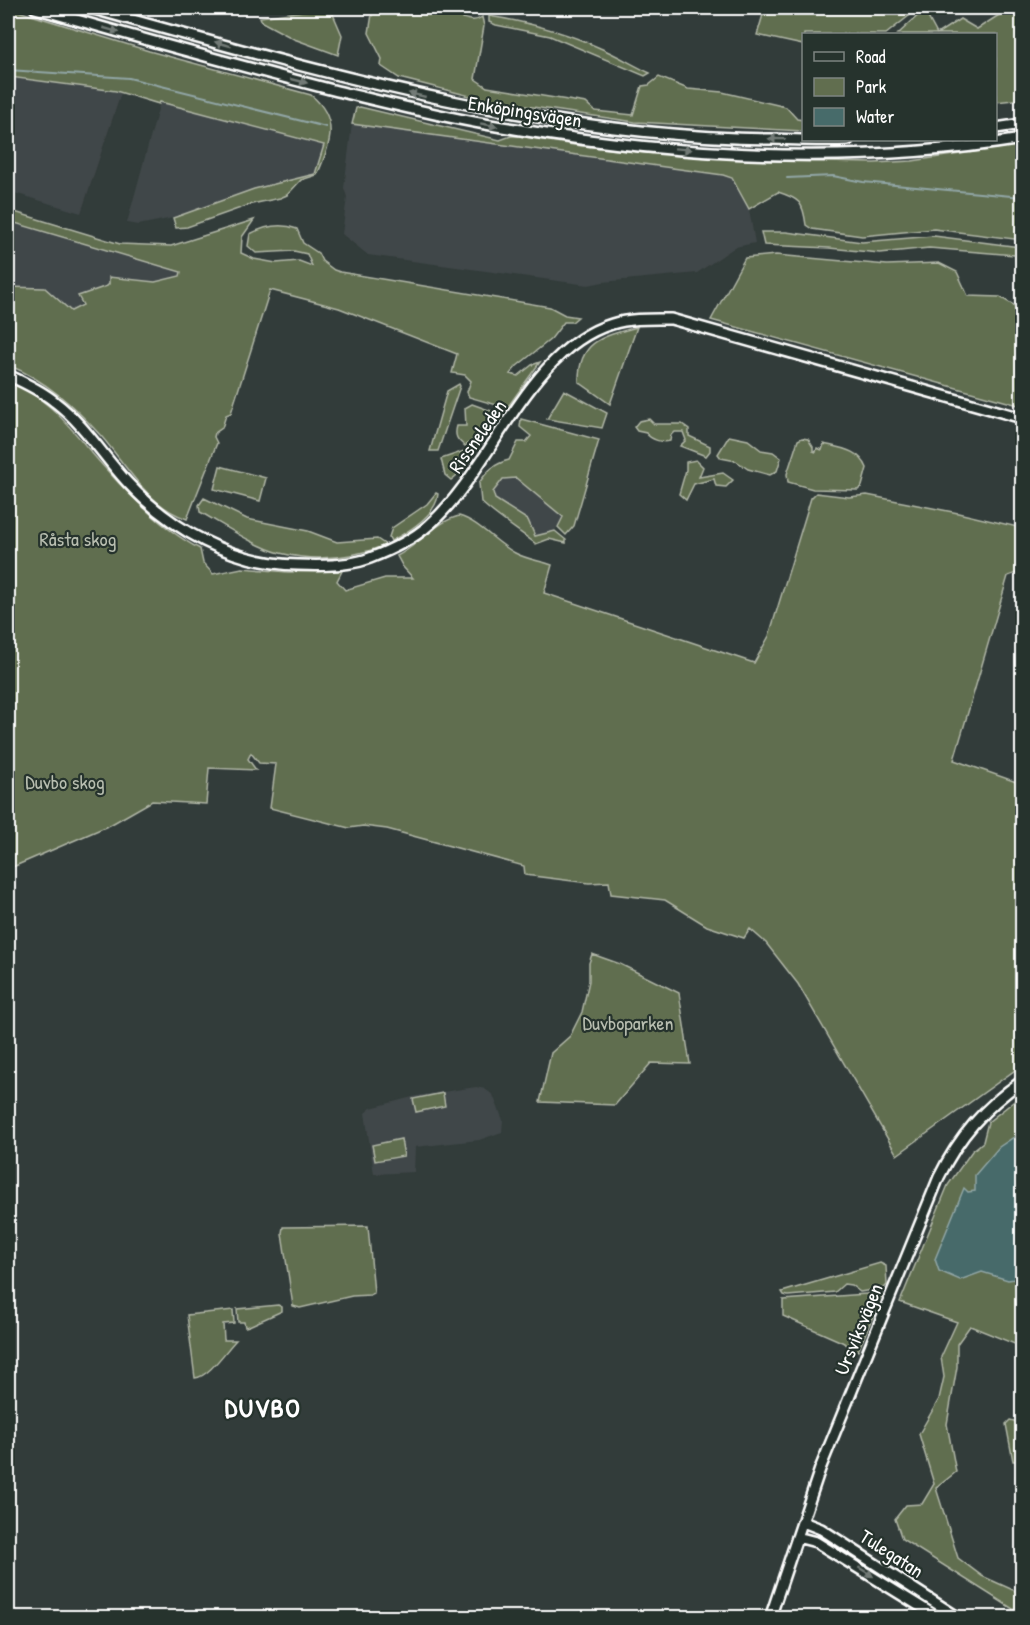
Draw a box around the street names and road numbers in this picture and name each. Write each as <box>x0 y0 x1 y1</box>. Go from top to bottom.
street label: Enköpingsvägen <box>466 89 584 133</box>
street label: Rissneleden <box>442 394 512 478</box>
street label: Ursviksvägen <box>827 1279 889 1379</box>
street label: Tulegatan <box>855 1522 929 1584</box>

